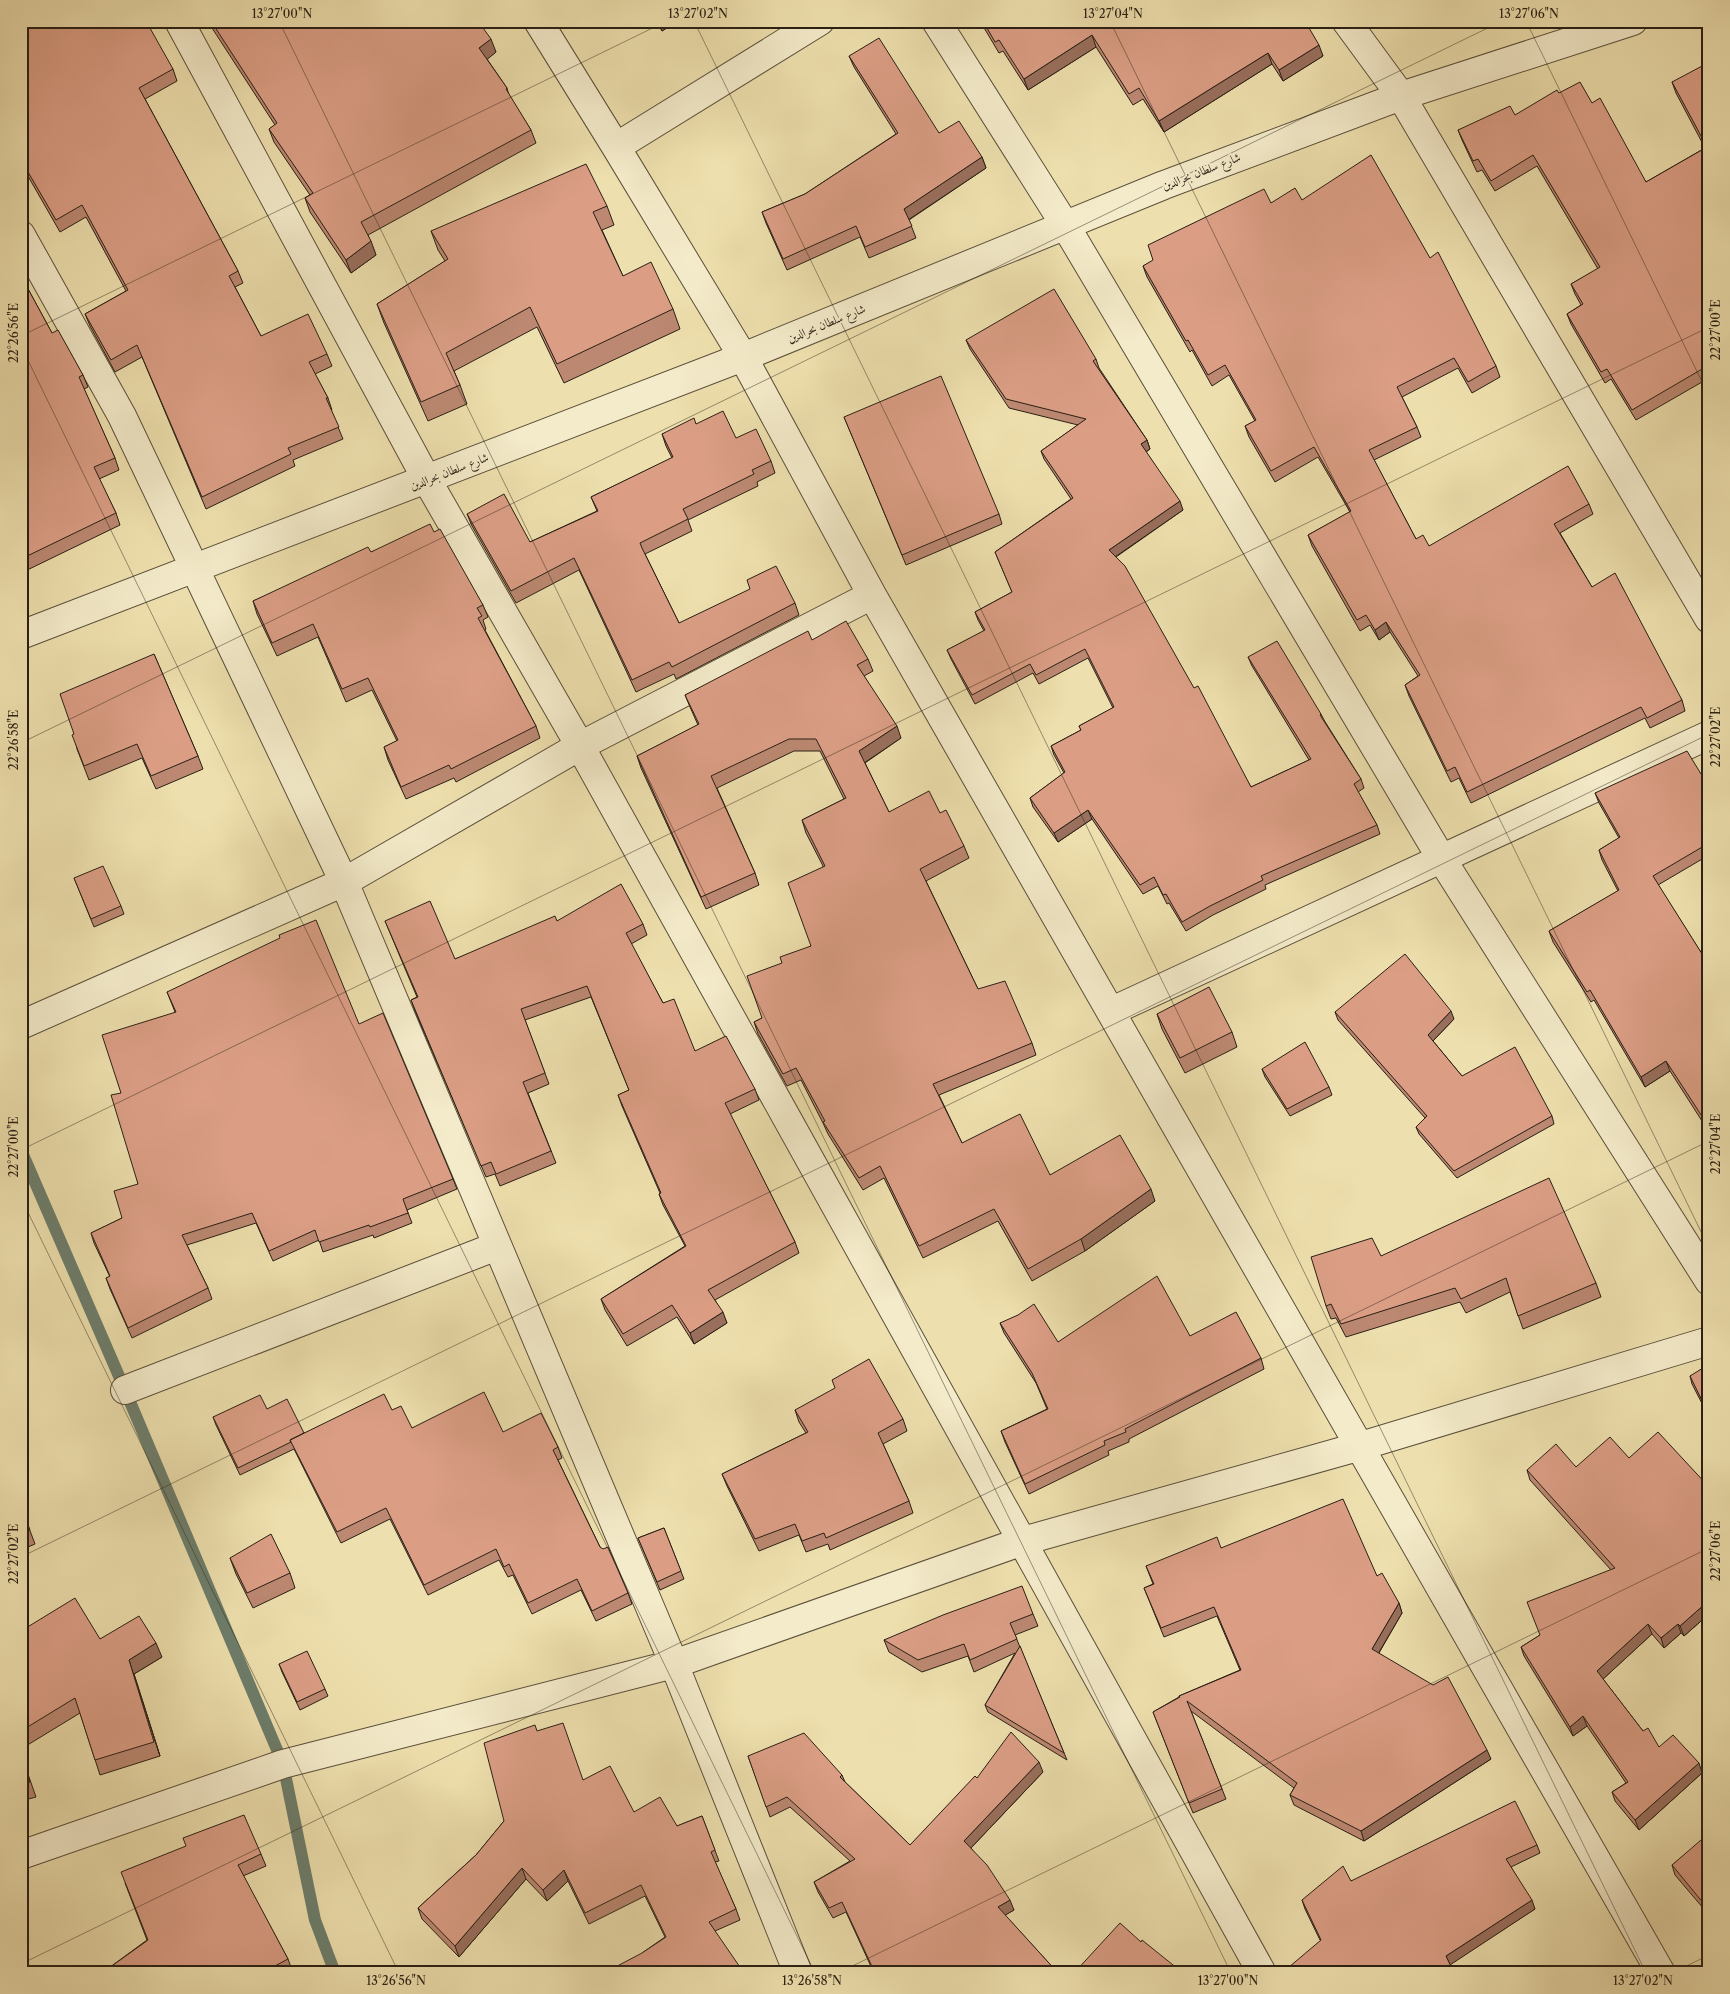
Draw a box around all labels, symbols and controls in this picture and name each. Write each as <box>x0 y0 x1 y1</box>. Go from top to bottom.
text: 13°27'00"N <box>252 6 312 21</box>
text: 13°27'02"N <box>668 6 728 21</box>
text: 13°27'04"N <box>1083 6 1143 21</box>
text: 13°27'06"N <box>1499 6 1559 21</box>
street label: شارع سلطان بحرالدين <box>1160 149 1244 197</box>
text: 22°27'00"E <box>1708 299 1723 361</box>
street label: شارع سلطان بحرالدين <box>785 300 869 349</box>
text: 22°26'56"E <box>6 303 21 363</box>
street label: شارع سلطان بحرالدين <box>408 449 492 497</box>
text: 22°27'02"E <box>1708 707 1723 767</box>
text: 22°26'58"E <box>6 710 21 770</box>
text: 22°27'04"E <box>1708 1114 1723 1174</box>
text: 22°27'00"E <box>6 1116 21 1178</box>
text: 22°27'06"E <box>1708 1521 1723 1581</box>
text: 22°27'02"E <box>6 1524 21 1584</box>
text: 13°26'56"N <box>366 1973 426 1988</box>
text: 13°26'58"N <box>782 1973 842 1988</box>
text: 13°27'00"N <box>1198 1973 1258 1988</box>
text: 13°27'02"N <box>1613 1973 1673 1988</box>

